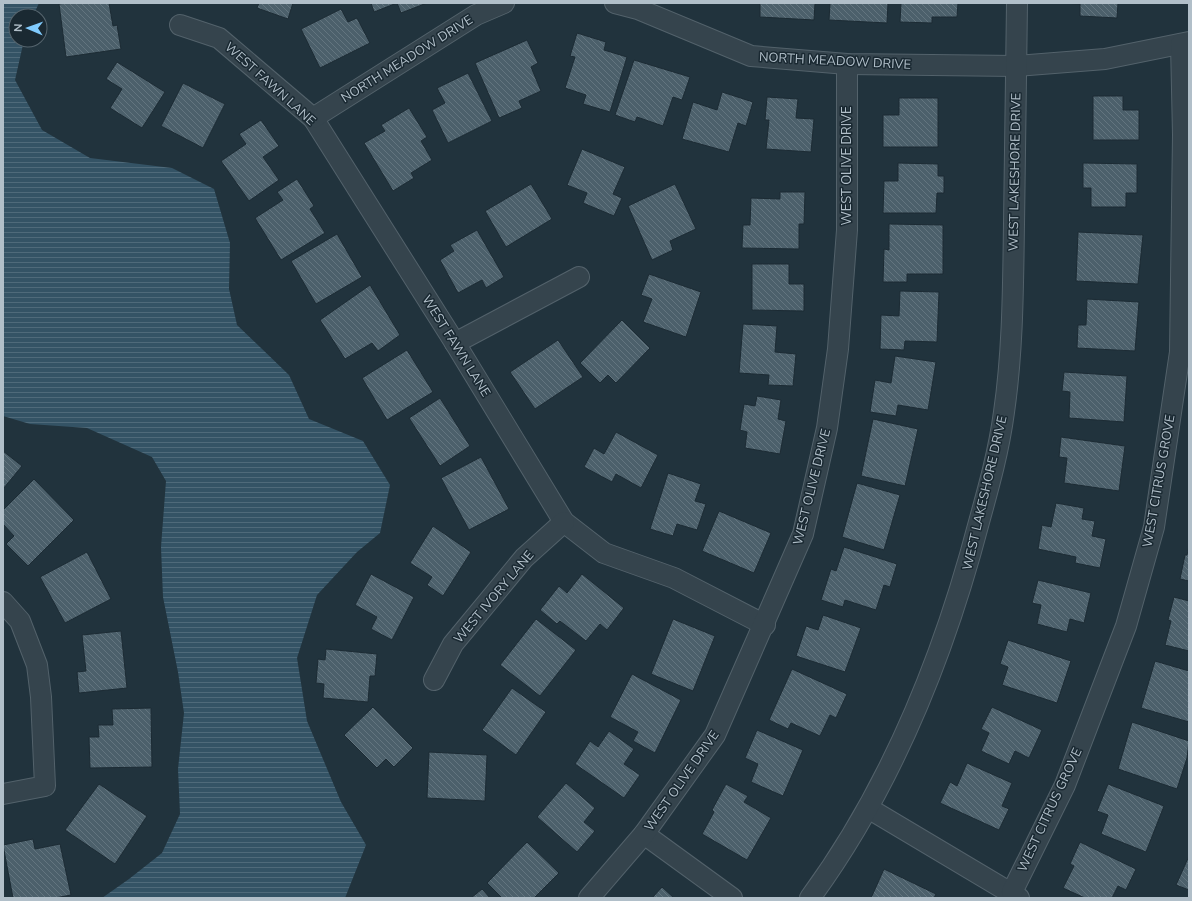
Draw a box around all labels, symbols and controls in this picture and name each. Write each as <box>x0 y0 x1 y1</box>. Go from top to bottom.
north arrow <box>8 8 48 48</box>
street label: NORTH MEADOW DRIVE <box>338 11 476 107</box>
text: N <box>11 23 26 32</box>
street label: WEST FAWN LANE <box>221 38 319 130</box>
street label: NORTH MEADOW DRIVE <box>758 48 912 74</box>
street label: WEST LAKESHORE DRIVE <box>1005 93 1025 251</box>
street label: WEST OLIVE DRIVE <box>838 106 856 226</box>
street label: WEST FAWN LANE <box>417 292 495 400</box>
street label: WEST CITRUS GROVE <box>1138 413 1180 549</box>
street label: WEST LAKESHORE DRIVE <box>958 414 1012 572</box>
street label: WEST OLIVE DRIVE <box>789 427 835 547</box>
street label: WEST IVORY LANE <box>450 547 538 647</box>
street label: WEST OLIVE DRIVE <box>640 727 724 835</box>
street label: WEST CITRUS GROVE <box>1013 745 1087 875</box>

